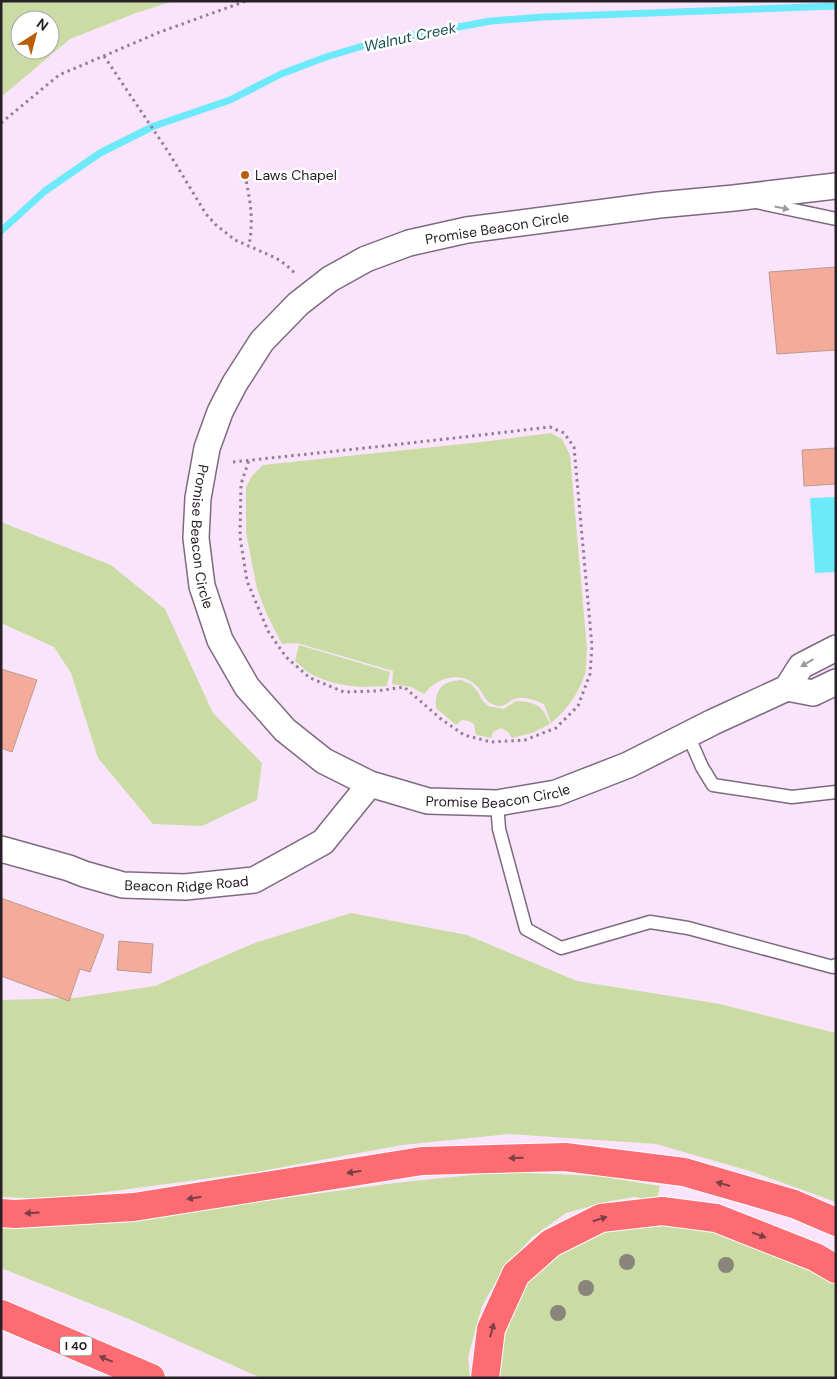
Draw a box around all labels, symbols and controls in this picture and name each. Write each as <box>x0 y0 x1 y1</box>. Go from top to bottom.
north arrow <box>10 10 60 60</box>
text: N <box>33 14 52 35</box>
water label: Walnut Creek <box>362 17 458 57</box>
place label: Laws Chapel <box>255 166 337 184</box>
marker: Laws Chapel <box>239 169 251 181</box>
one-way arrow <box>774 204 789 212</box>
street label: Promise Beacon Circle <box>424 208 570 248</box>
street label: Promise Beacon Circle <box>187 463 218 611</box>
one-way arrow <box>800 659 814 668</box>
street label: Promise Beacon Circle <box>425 779 573 812</box>
street label: Beacon Ridge Road <box>124 872 250 896</box>
one-way arrow <box>508 1155 524 1163</box>
one-way arrow <box>346 1169 362 1177</box>
one-way arrow <box>716 1179 731 1187</box>
one-way arrow <box>186 1194 202 1202</box>
one-way arrow <box>24 1209 40 1217</box>
one-way arrow <box>593 1215 608 1223</box>
one-way arrow <box>751 1231 766 1239</box>
one-way arrow <box>489 1322 497 1337</box>
road number: I 40 <box>60 1336 92 1355</box>
one-way arrow <box>99 1354 113 1362</box>

